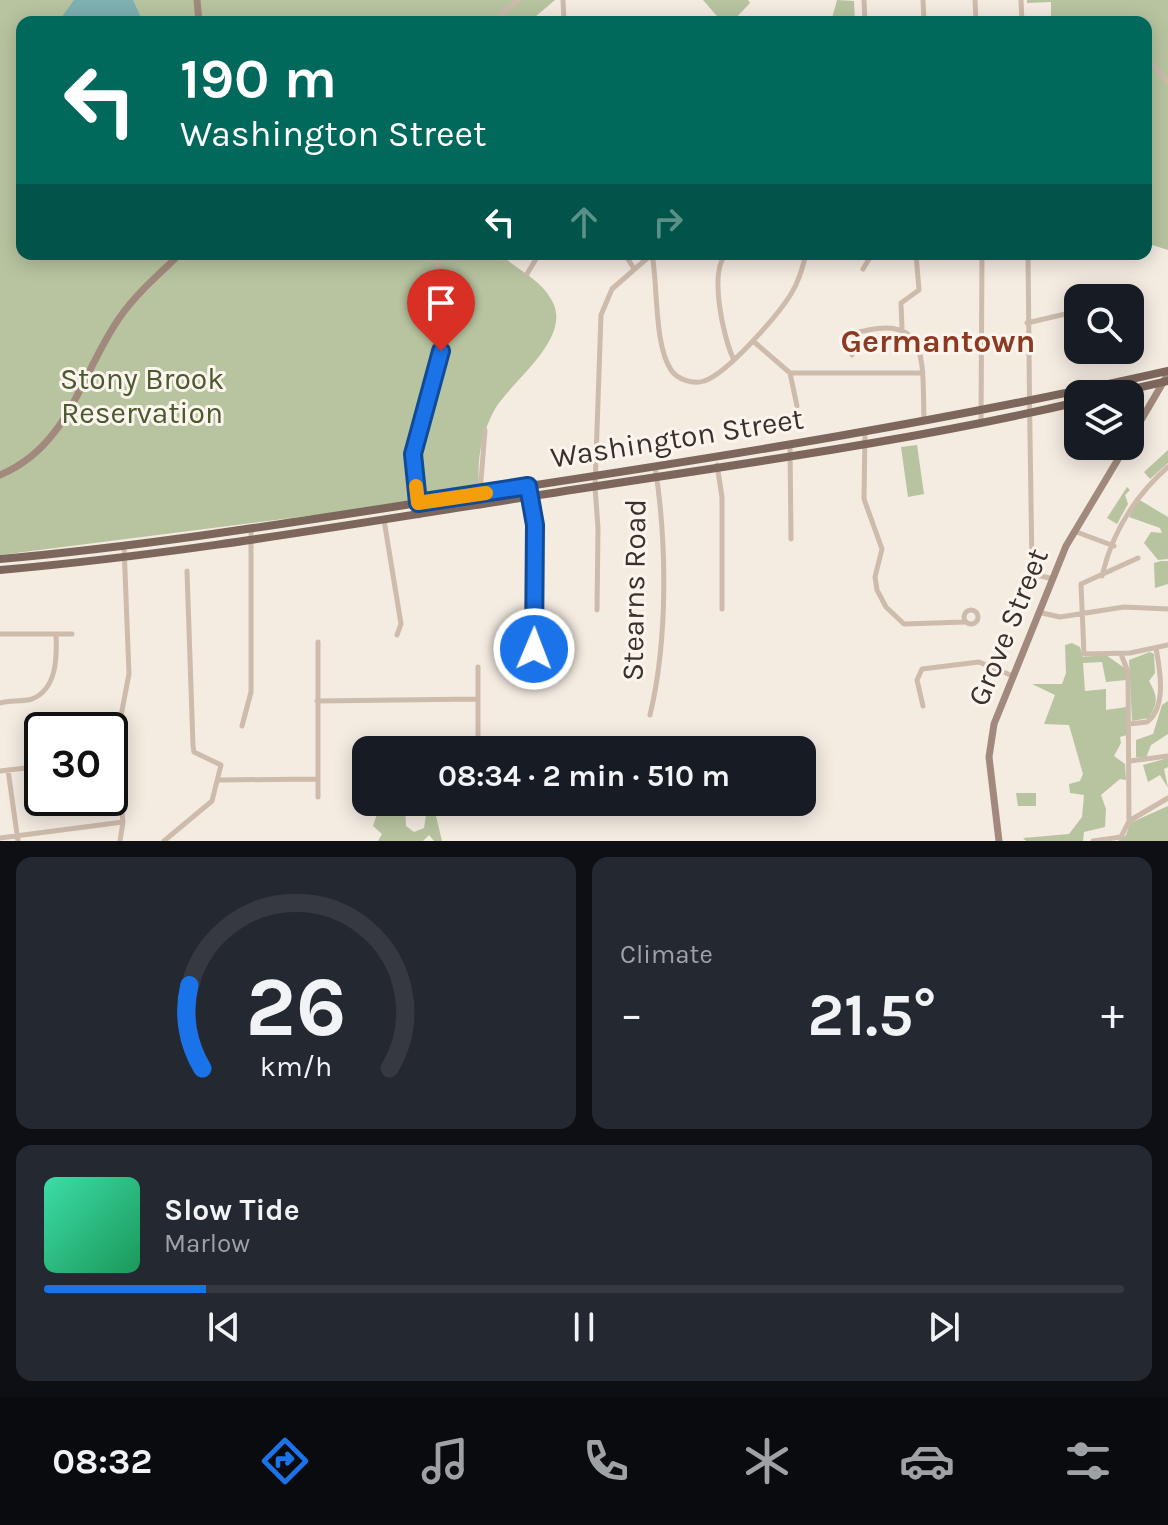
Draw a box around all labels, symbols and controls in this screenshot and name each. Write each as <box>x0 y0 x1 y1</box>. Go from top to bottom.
text: 190 m <box>180 46 337 111</box>
icon: left <box>48 48 152 152</box>
text: Washington Street <box>180 113 487 155</box>
icon: left <box>478 200 522 244</box>
icon: ahead <box>562 200 606 244</box>
icon: right <box>646 200 690 244</box>
pin <box>407 269 475 351</box>
icon: arrive <box>419 281 463 325</box>
map controls <box>1064 284 1144 460</box>
button: search <box>1064 284 1144 364</box>
district label: Germantown <box>840 323 1036 360</box>
park label: Stony Brook Reservation <box>60 361 224 431</box>
button: layers <box>1064 380 1144 460</box>
street label: Washington Street <box>548 400 806 476</box>
street label: Stearns Road <box>614 499 654 681</box>
street label: Grove Street <box>960 543 1056 711</box>
position arrow <box>492 607 576 691</box>
speed limit sign: 30 <box>24 712 128 816</box>
text: 08:34 · 2 min · 510 m <box>438 758 730 794</box>
text: Climate <box>620 939 713 970</box>
text: 26 <box>246 959 346 1056</box>
text: 21.5° <box>808 980 936 1050</box>
text: − <box>620 989 643 1040</box>
text: + <box>1101 989 1124 1040</box>
text: km/h <box>260 1050 332 1083</box>
text: Slow Tide <box>164 1192 300 1228</box>
text: Marlow <box>164 1228 250 1259</box>
icon: previous <box>202 1305 246 1349</box>
icon: pause <box>562 1305 606 1349</box>
icon: next <box>922 1305 966 1349</box>
icon: directions <box>257 1433 313 1489</box>
icon: music <box>417 1433 473 1489</box>
icon: phone <box>578 1433 634 1489</box>
icon: climate <box>739 1433 795 1489</box>
icon: car <box>899 1433 955 1489</box>
icon: filters <box>1060 1433 1116 1489</box>
text: 08:32 <box>52 1440 152 1482</box>

